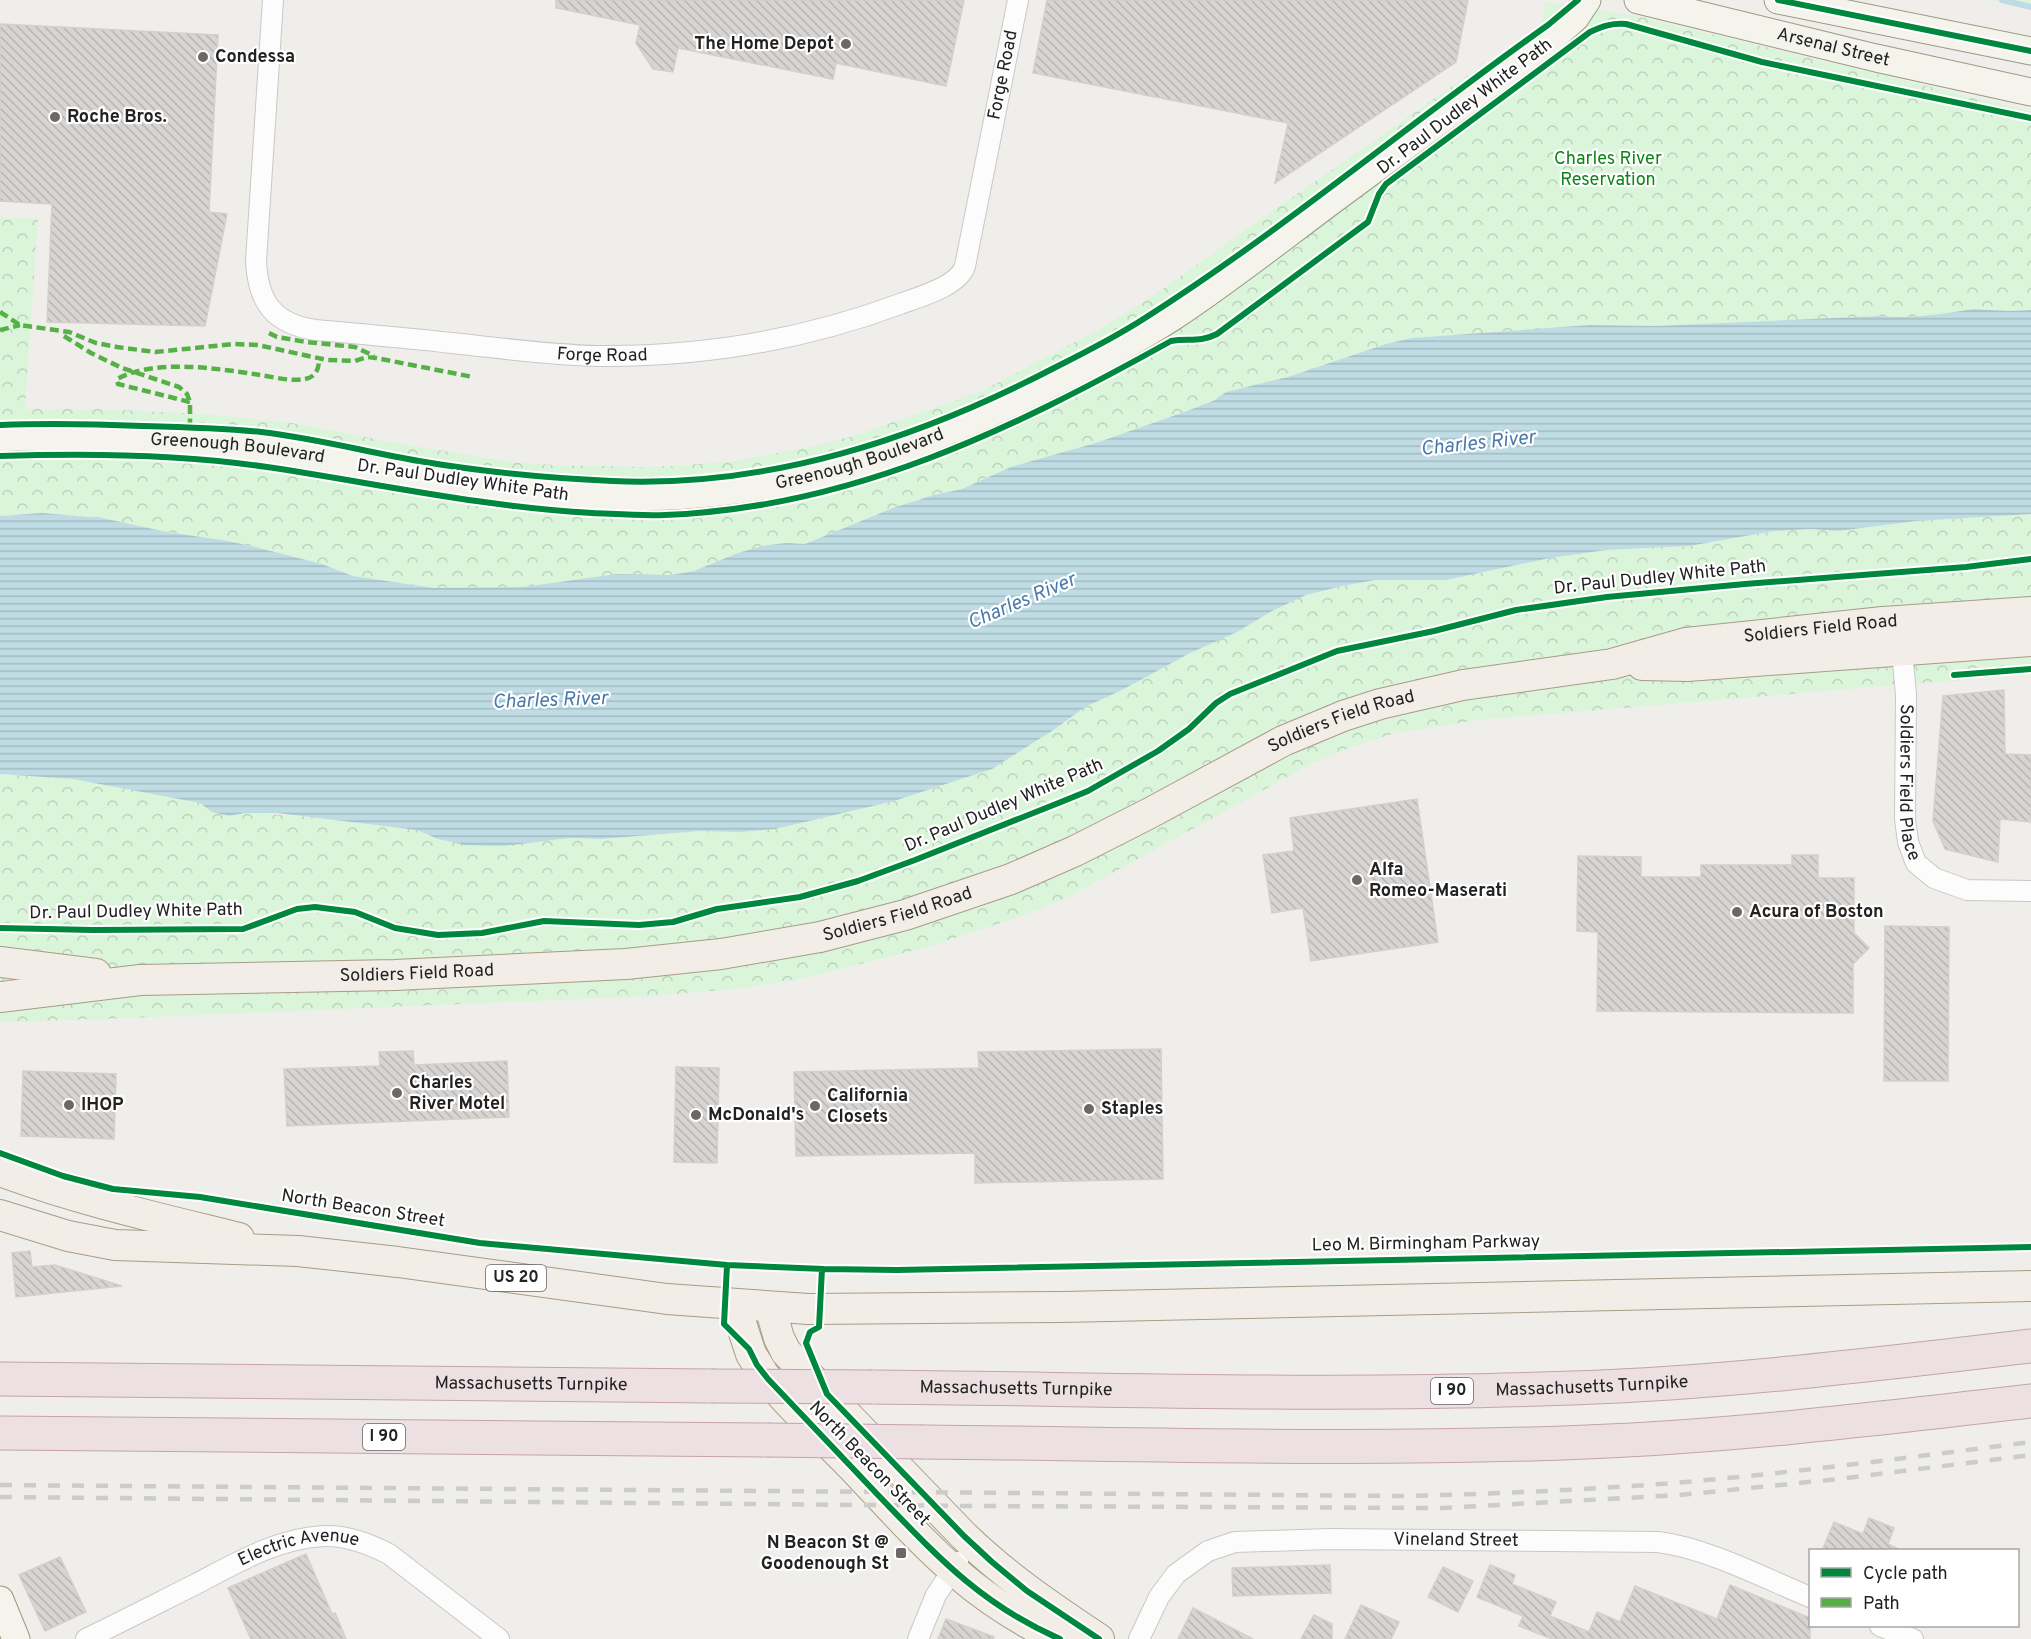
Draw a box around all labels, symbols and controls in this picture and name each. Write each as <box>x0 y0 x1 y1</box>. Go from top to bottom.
street label: Arsenal Street <box>1774 23 1892 72</box>
street label: Forge Road <box>983 28 1023 122</box>
place label: The Home Depot <box>694 33 834 56</box>
street label: Dr. Paul Dudley White Path <box>1373 34 1557 180</box>
marker: The Home Depot <box>839 37 853 51</box>
place label: Condessa <box>215 46 295 69</box>
marker: Condessa <box>196 50 210 64</box>
place label: Roche Bros. <box>67 106 167 129</box>
marker: Roche Bros. <box>48 110 62 124</box>
park label: Charles River Reservation <box>1554 148 1662 192</box>
street label: Forge Road <box>556 342 648 368</box>
street label: Greenough Boulevard <box>773 423 947 495</box>
water label: Charles River <box>1419 425 1538 463</box>
street label: Greenough Boulevard <box>150 428 326 469</box>
street label: Dr. Paul Dudley White Path <box>356 455 570 507</box>
street label: Dr. Paul Dudley White Path <box>1553 555 1767 601</box>
water label: Charles River <box>964 567 1081 636</box>
street label: Soldiers Field Road <box>1743 610 1898 648</box>
street label: Soldiers Field Road <box>1264 685 1417 758</box>
water label: Charles River <box>492 686 609 716</box>
street label: Soldiers Field Place <box>1893 704 1926 864</box>
street label: Dr. Paul Dudley White Path <box>901 754 1107 858</box>
place label: Alfa Romeo-Maserati <box>1369 859 1507 903</box>
marker: Alfa Romeo-Maserati <box>1350 873 1364 887</box>
street label: Soldiers Field Road <box>820 882 975 947</box>
street label: Dr. Paul Dudley White Path <box>29 899 243 925</box>
place label: Acura of Boston <box>1749 901 1884 924</box>
marker: Acura of Boston <box>1730 905 1744 919</box>
street label: Soldiers Field Road <box>339 959 495 988</box>
place label: Charles River Motel <box>409 1072 505 1116</box>
place label: California Closets <box>827 1085 908 1129</box>
marker: Charles River Motel <box>390 1086 404 1100</box>
place label: IHOP <box>81 1094 124 1117</box>
marker: IHOP <box>62 1098 76 1112</box>
place label: Staples <box>1101 1098 1163 1121</box>
marker: California Closets <box>808 1099 822 1113</box>
marker: Staples <box>1082 1102 1096 1116</box>
place label: McDonald's <box>708 1104 804 1127</box>
marker: McDonald's <box>689 1108 703 1122</box>
street label: North Beacon Street <box>280 1185 446 1233</box>
street label: Leo M. Birmingham Parkway <box>1312 1231 1540 1257</box>
road number: US 20 <box>486 1265 546 1291</box>
street label: Massachusetts Turnpike <box>1495 1370 1689 1402</box>
street label: Massachusetts Turnpike <box>434 1372 628 1397</box>
street label: Massachusetts Turnpike <box>919 1376 1113 1402</box>
road number: I 90 <box>1431 1378 1473 1404</box>
street label: North Beacon Street <box>803 1397 935 1531</box>
road number: I 90 <box>363 1424 405 1450</box>
street label: Electric Avenue <box>234 1524 362 1572</box>
street label: Vineland Street <box>1393 1528 1519 1552</box>
place label: N Beacon St @ Goodenough St <box>761 1532 889 1576</box>
marker: N Beacon St @ Goodenough St <box>894 1546 908 1560</box>
legend <box>1809 1549 2019 1627</box>
text: Cycle path <box>1863 1563 1948 1586</box>
text: Path <box>1863 1593 1900 1616</box>

